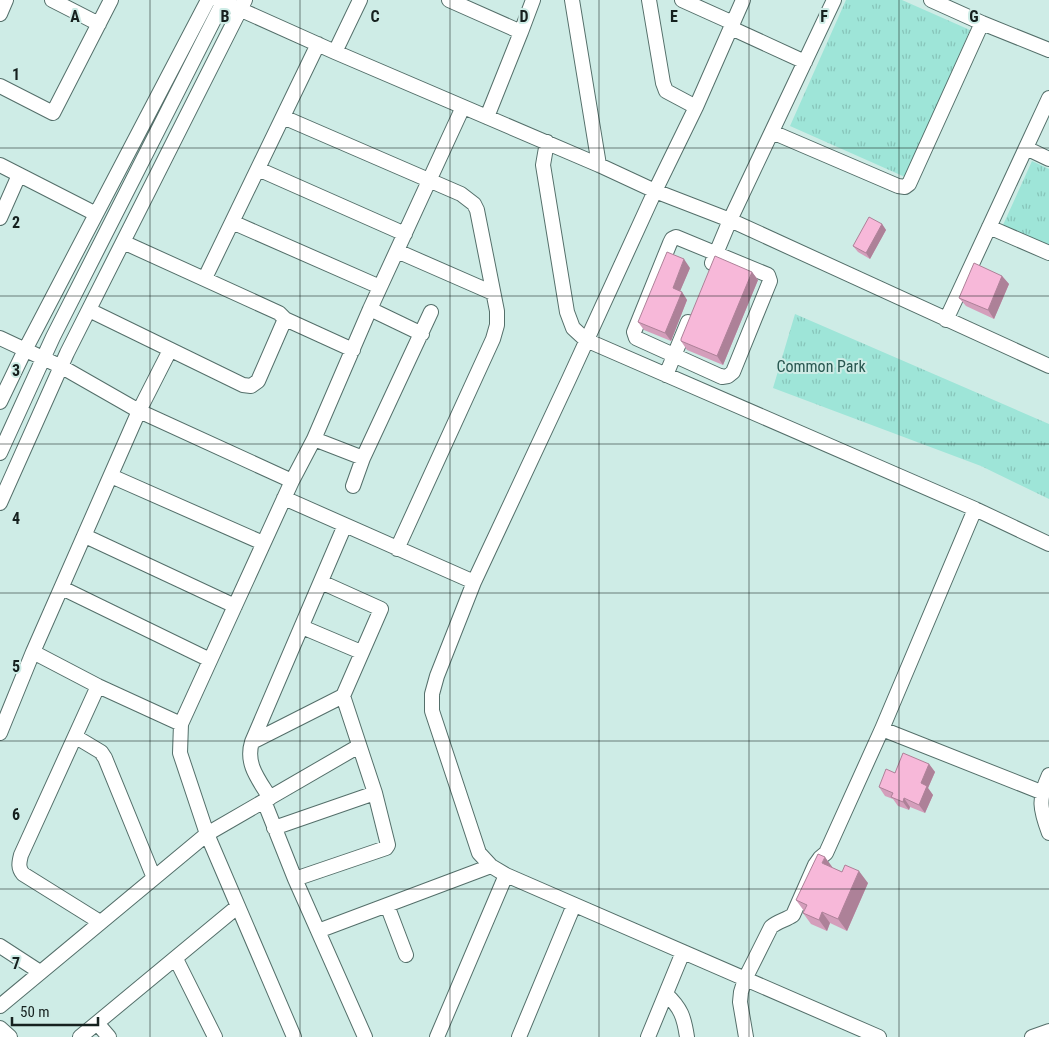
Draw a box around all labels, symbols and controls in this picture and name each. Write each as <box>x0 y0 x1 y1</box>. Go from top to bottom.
text: A <box>70 7 80 26</box>
text: B <box>221 7 230 26</box>
text: C <box>370 7 380 26</box>
text: D <box>519 7 529 26</box>
text: E <box>670 7 678 26</box>
text: F <box>820 7 828 26</box>
text: G <box>969 7 979 26</box>
text: 1 <box>12 65 20 84</box>
text: 2 <box>12 213 20 232</box>
park label: Common Park <box>776 357 866 376</box>
text: 3 <box>12 361 20 380</box>
text: 4 <box>12 509 20 528</box>
text: 5 <box>12 657 20 676</box>
text: 6 <box>12 805 20 824</box>
text: 7 <box>12 954 20 973</box>
scale bar <box>12 994 99 1026</box>
text: 50 m <box>20 1003 50 1021</box>

